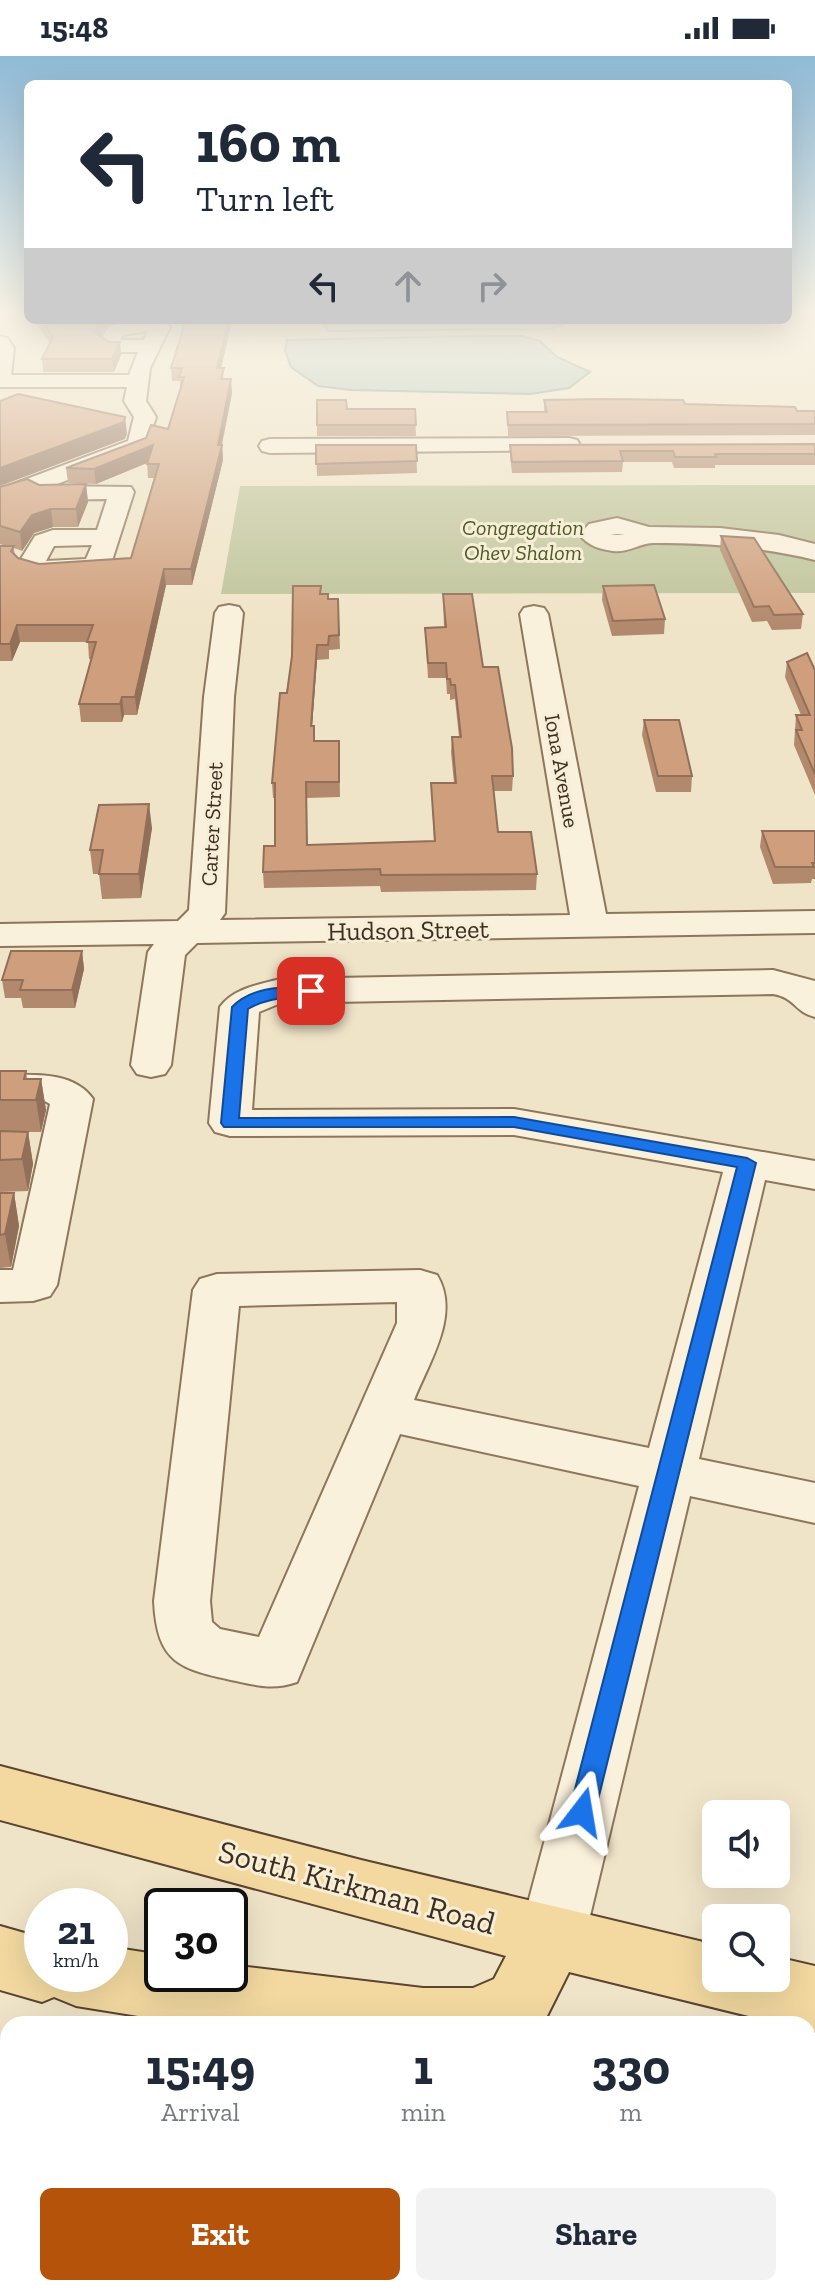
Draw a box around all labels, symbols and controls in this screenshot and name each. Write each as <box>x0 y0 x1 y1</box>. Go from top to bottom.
text: 15:48 <box>40 10 109 46</box>
text: 160 m <box>196 109 340 176</box>
icon: left <box>64 112 168 216</box>
text: Turn left <box>196 177 334 220</box>
icon: left <box>302 264 346 308</box>
icon: ahead <box>386 264 430 308</box>
icon: right <box>470 264 514 308</box>
park label: Congregation Ohev Shalom <box>462 514 584 566</box>
street label: Iona Avenue <box>539 712 585 830</box>
street label: Carter Street <box>195 760 229 887</box>
street label: Hudson Street <box>327 913 490 947</box>
pin <box>277 957 345 1025</box>
icon: arrive <box>289 969 333 1013</box>
position arrow <box>540 1770 624 1854</box>
map controls <box>702 1800 790 1992</box>
button: sound <box>702 1800 790 1888</box>
street label: South Kirkman Road <box>214 1832 500 1942</box>
speed limit sign: 30 <box>144 1888 248 1992</box>
button: search <box>702 1904 790 1992</box>
text: 21 <box>57 1906 95 1954</box>
text: km/h <box>53 1948 99 1972</box>
text: 15:49 <box>146 2039 255 2096</box>
text: 1 <box>414 2039 433 2096</box>
text: 330 <box>591 2039 670 2096</box>
text: Arrival <box>161 2096 240 2128</box>
text: min <box>401 2096 446 2128</box>
text: m <box>620 2096 642 2128</box>
button: Exit <box>40 2188 400 2280</box>
button: Share <box>416 2188 776 2280</box>

